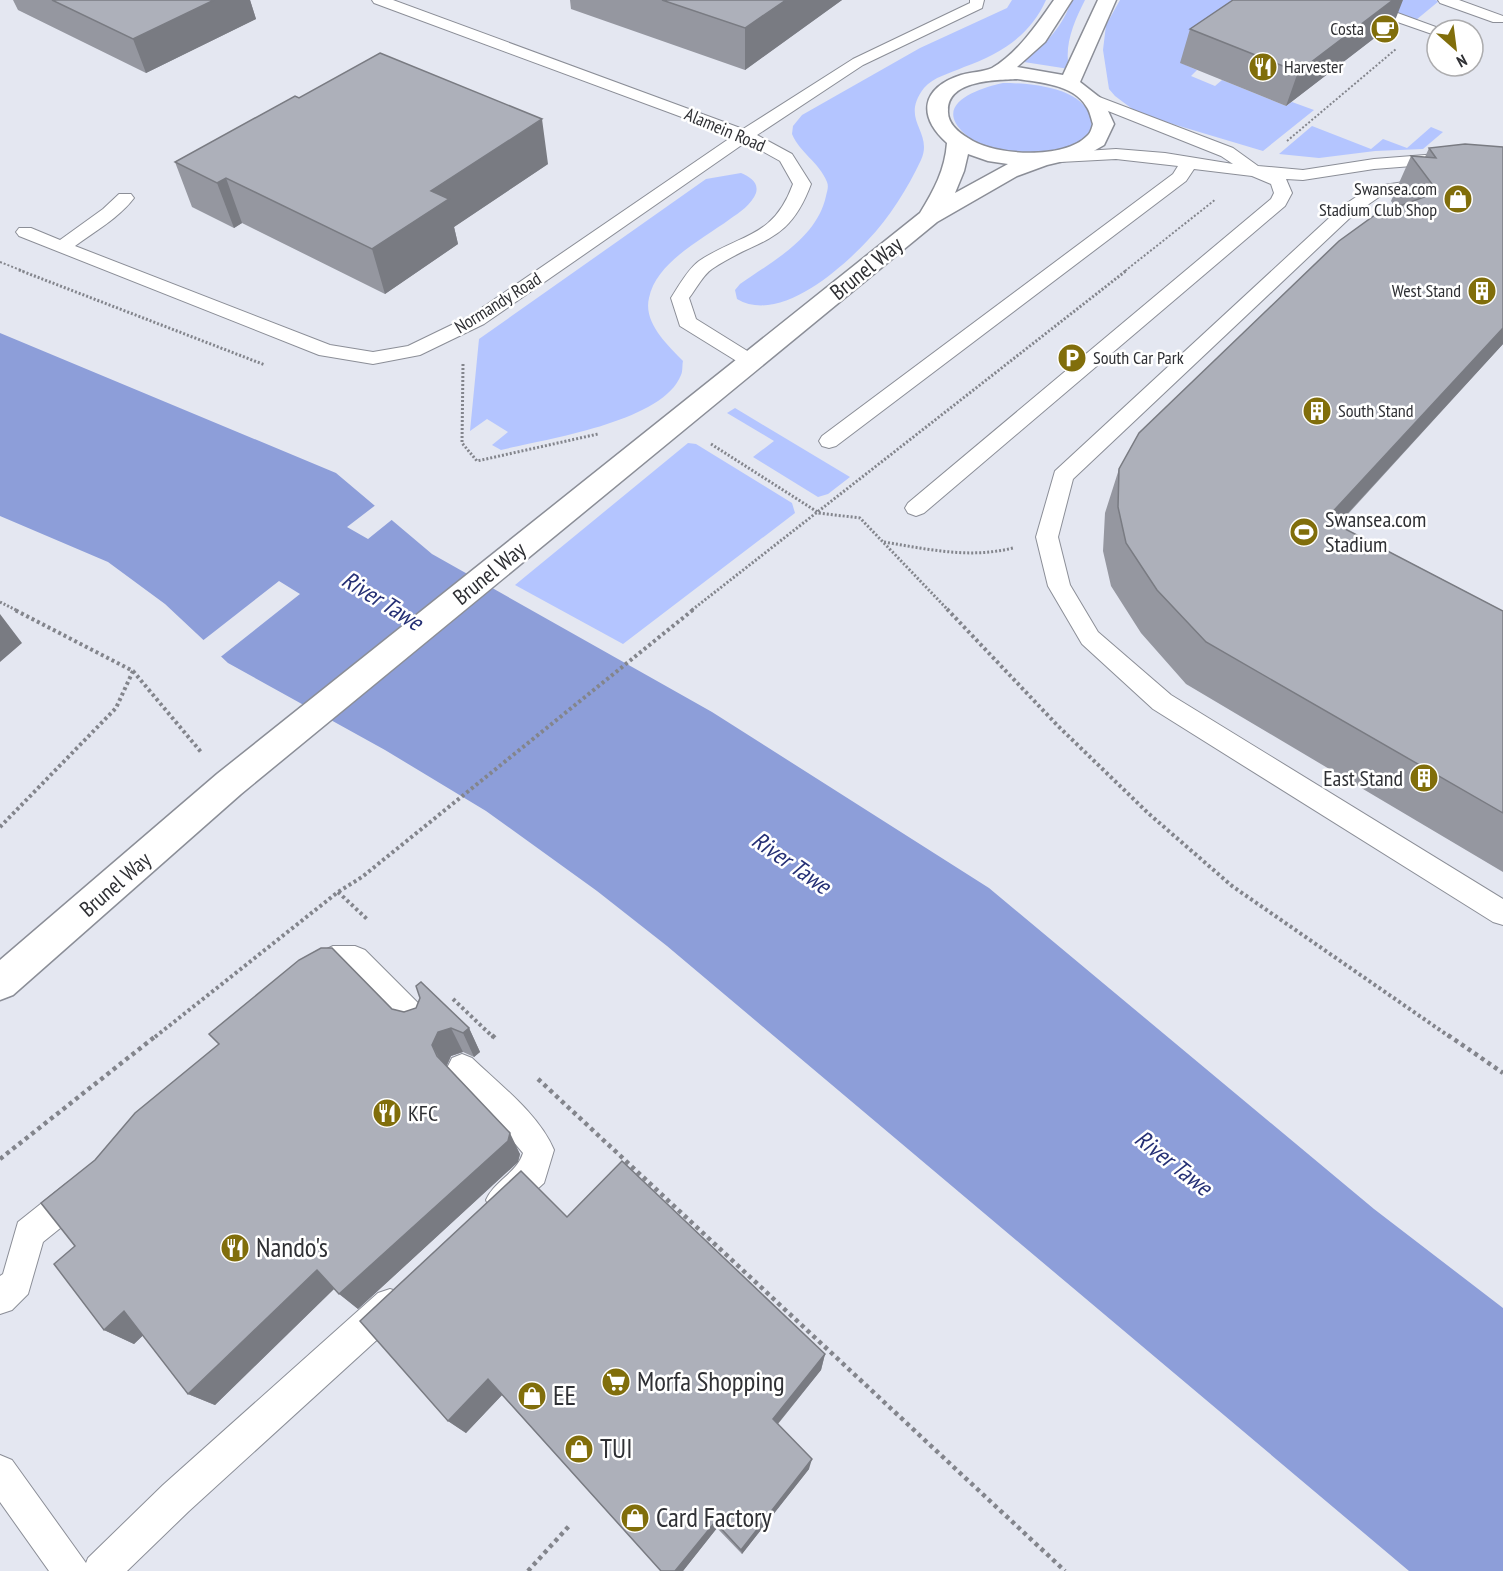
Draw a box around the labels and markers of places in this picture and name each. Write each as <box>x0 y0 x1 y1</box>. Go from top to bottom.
cafe icon: Costa <box>1369 13 1401 45</box>
place label: Costa <box>1330 17 1364 40</box>
restaurant icon: Harvester <box>1247 51 1279 83</box>
place label: Harvester <box>1284 55 1344 78</box>
place label: Swansea.com Stadium Club Shop <box>1319 177 1437 221</box>
shop icon: Swansea.com Stadium Club Shop <box>1442 183 1474 215</box>
building icon: West Stand <box>1466 275 1498 307</box>
place label: West Stand <box>1392 279 1461 302</box>
parking icon: South Car Park <box>1056 342 1088 374</box>
place label: South Car Park <box>1093 346 1184 369</box>
building icon: South Stand <box>1301 395 1333 427</box>
place label: South Stand <box>1338 399 1414 422</box>
place label: Swansea.com Stadium <box>1325 505 1426 558</box>
sports icon: Swansea.com Stadium <box>1288 516 1320 548</box>
building icon: East Stand <box>1408 762 1440 794</box>
place label: East Stand <box>1323 764 1403 792</box>
restaurant icon: KFC <box>371 1097 403 1129</box>
place label: KFC <box>408 1099 438 1127</box>
place label: Nando's <box>256 1230 328 1264</box>
restaurant icon: Nando's <box>219 1232 251 1264</box>
place label: Morfa Shopping <box>637 1364 785 1398</box>
supermarket icon: Morfa Shopping <box>600 1366 632 1398</box>
place label: EE <box>553 1378 576 1412</box>
shop icon: EE <box>516 1380 548 1412</box>
place label: TUI <box>600 1431 632 1465</box>
shop icon: TUI <box>563 1433 595 1465</box>
place label: Card Factory <box>656 1500 772 1534</box>
shop icon: Card Factory <box>619 1502 651 1534</box>

